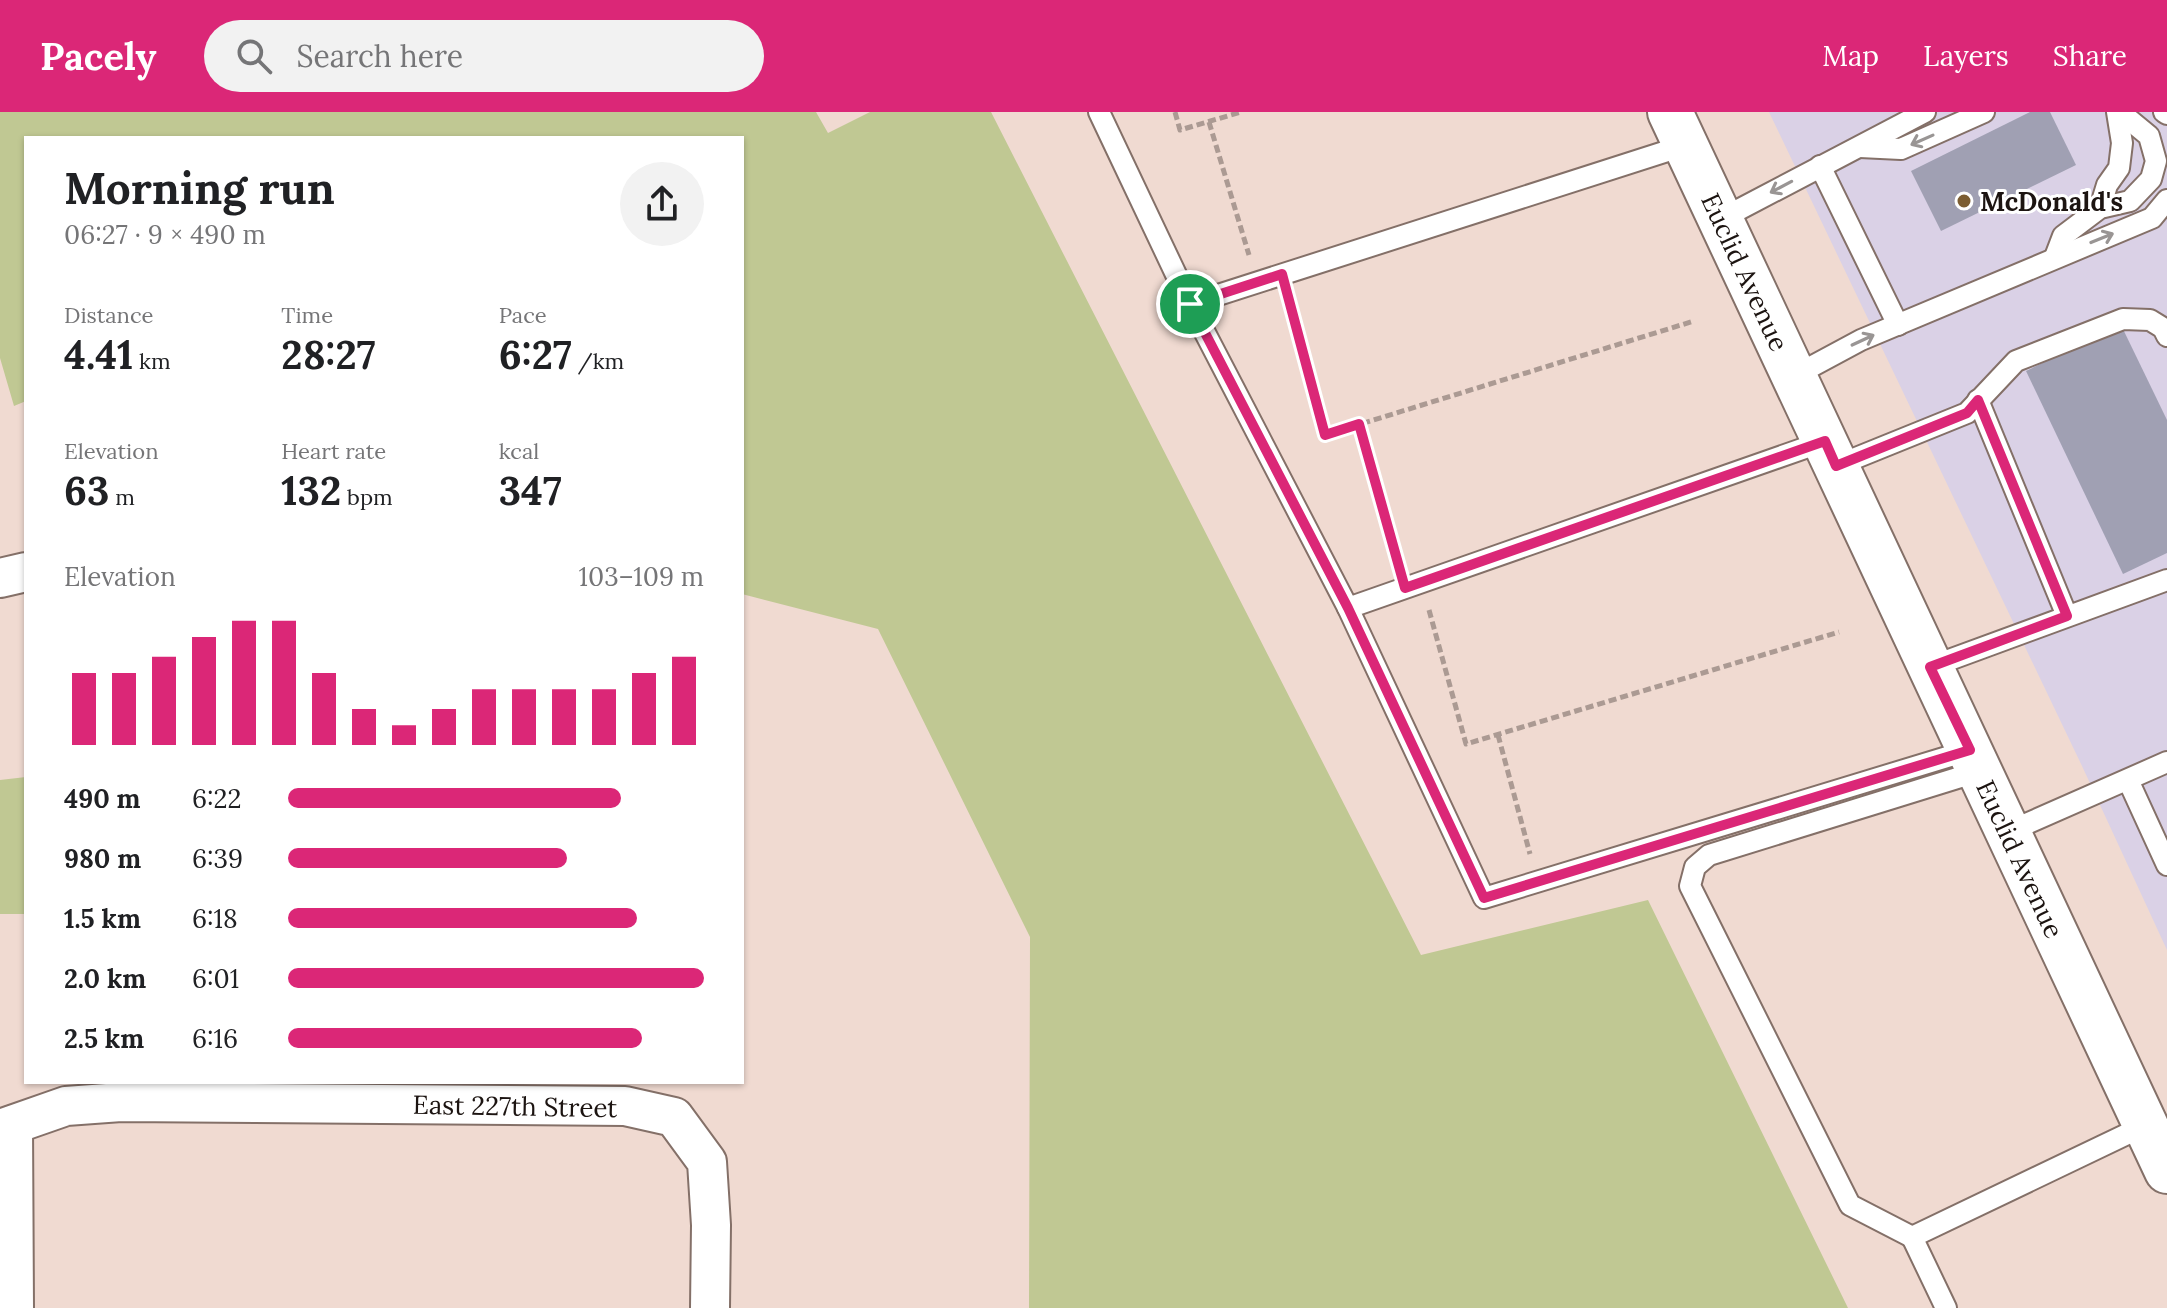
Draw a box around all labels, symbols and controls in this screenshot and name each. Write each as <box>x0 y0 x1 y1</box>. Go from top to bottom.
search box <box>204 20 764 92</box>
text: Pacely <box>40 32 156 80</box>
icon: search <box>232 34 276 78</box>
text: Search here <box>296 37 463 75</box>
text: Map <box>1822 38 1879 74</box>
text: Layers <box>1923 38 2009 74</box>
text: Share <box>2053 38 2127 74</box>
one-way arrow <box>1910 133 1935 148</box>
text: Morning run <box>64 160 335 216</box>
button: share <box>620 162 704 246</box>
one-way arrow <box>1770 179 1794 195</box>
place label: McDonald's <box>1980 185 2123 218</box>
street label: Euclid Avenue <box>1694 188 1796 356</box>
marker: McDonald's <box>1955 192 1973 210</box>
text: 06:27 · 9 × 490 m <box>64 218 266 251</box>
one-way arrow <box>2089 230 2114 245</box>
pin <box>1156 270 1224 338</box>
icon: arrive <box>1168 282 1212 326</box>
text: Distance <box>64 301 154 329</box>
text: Time <box>281 301 333 329</box>
text: Pace <box>499 301 547 329</box>
text: 4.41 <box>64 329 133 380</box>
text: 28:27 <box>281 329 376 380</box>
text: 6:27 <box>499 329 572 380</box>
one-way arrow <box>1851 332 1875 347</box>
text: km <box>133 347 171 375</box>
text: /km <box>572 347 624 375</box>
text: Elevation <box>64 437 159 465</box>
text: Heart rate <box>281 437 386 465</box>
text: kcal <box>499 437 539 465</box>
text: 63 <box>64 465 109 516</box>
text: 132 <box>281 465 341 516</box>
text: 347 <box>499 465 562 516</box>
text: m <box>109 483 135 511</box>
text: bpm <box>341 483 393 511</box>
text: Elevation <box>64 560 176 593</box>
text: 103–109 m <box>579 560 704 593</box>
street label: Euclid Avenue <box>1969 775 2071 943</box>
text: 490 m <box>64 782 141 815</box>
text: 6:22 <box>192 782 241 815</box>
text: 980 m <box>64 842 141 875</box>
text: 6:39 <box>192 842 243 875</box>
text: 1.5 km <box>64 902 141 935</box>
text: 6:18 <box>192 902 238 935</box>
text: 2.0 km <box>64 962 146 995</box>
text: 6:01 <box>192 962 239 995</box>
text: 2.5 km <box>64 1022 144 1055</box>
text: 6:16 <box>192 1022 238 1055</box>
street label: East 227th Street <box>412 1088 618 1124</box>

